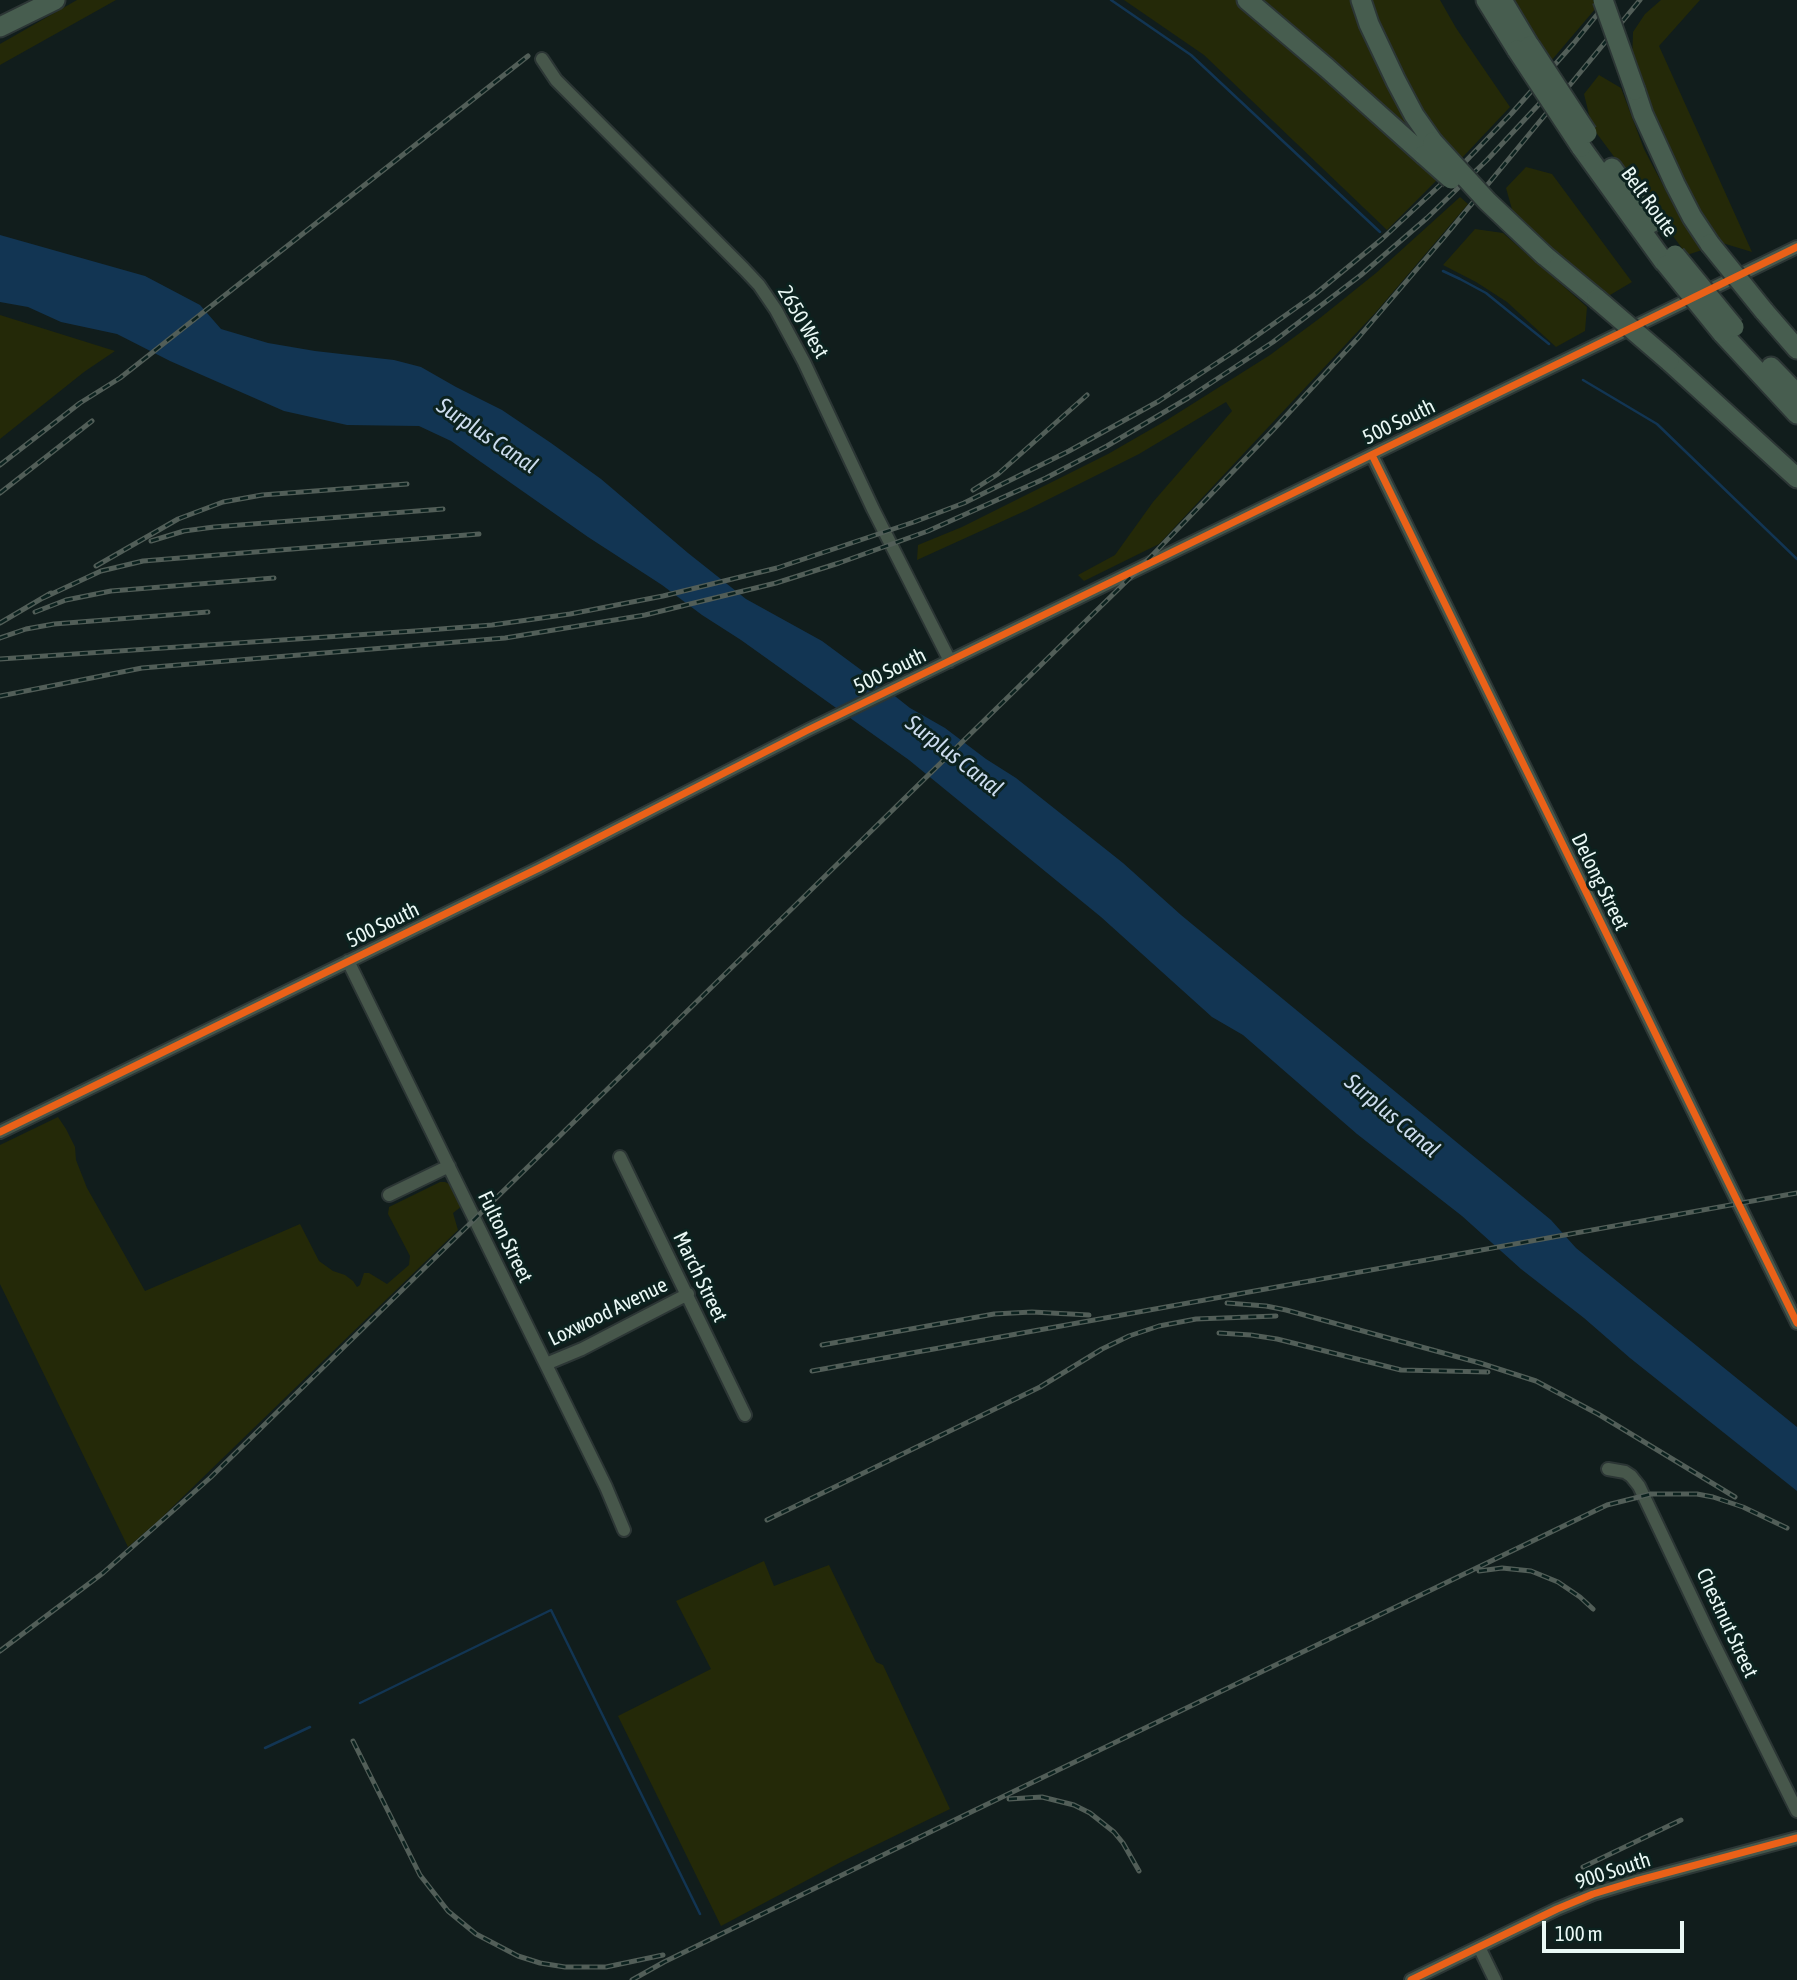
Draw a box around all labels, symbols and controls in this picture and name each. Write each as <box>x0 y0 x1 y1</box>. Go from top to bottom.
street label: Belt Route <box>1615 162 1683 242</box>
street label: 2650 West <box>772 281 834 363</box>
water label: Surplus Canal <box>431 392 543 480</box>
street label: 500 South <box>1359 394 1439 450</box>
street label: 500 South <box>850 643 930 699</box>
water label: Surplus Canal <box>900 709 1008 803</box>
street label: Delong Street <box>1566 829 1634 935</box>
street label: 500 South <box>343 897 423 953</box>
water label: Surplus Canal <box>1339 1068 1445 1164</box>
street label: Fulton Street <box>472 1187 538 1287</box>
street label: March Street <box>667 1228 733 1326</box>
street label: Loxwood Avenue <box>544 1272 672 1352</box>
street label: Chestnut Street <box>1691 1564 1763 1682</box>
street label: 900 South <box>1572 1847 1654 1895</box>
scale bar <box>1545 1906 1687 1950</box>
text: 100 m <box>1555 1921 1603 1945</box>

